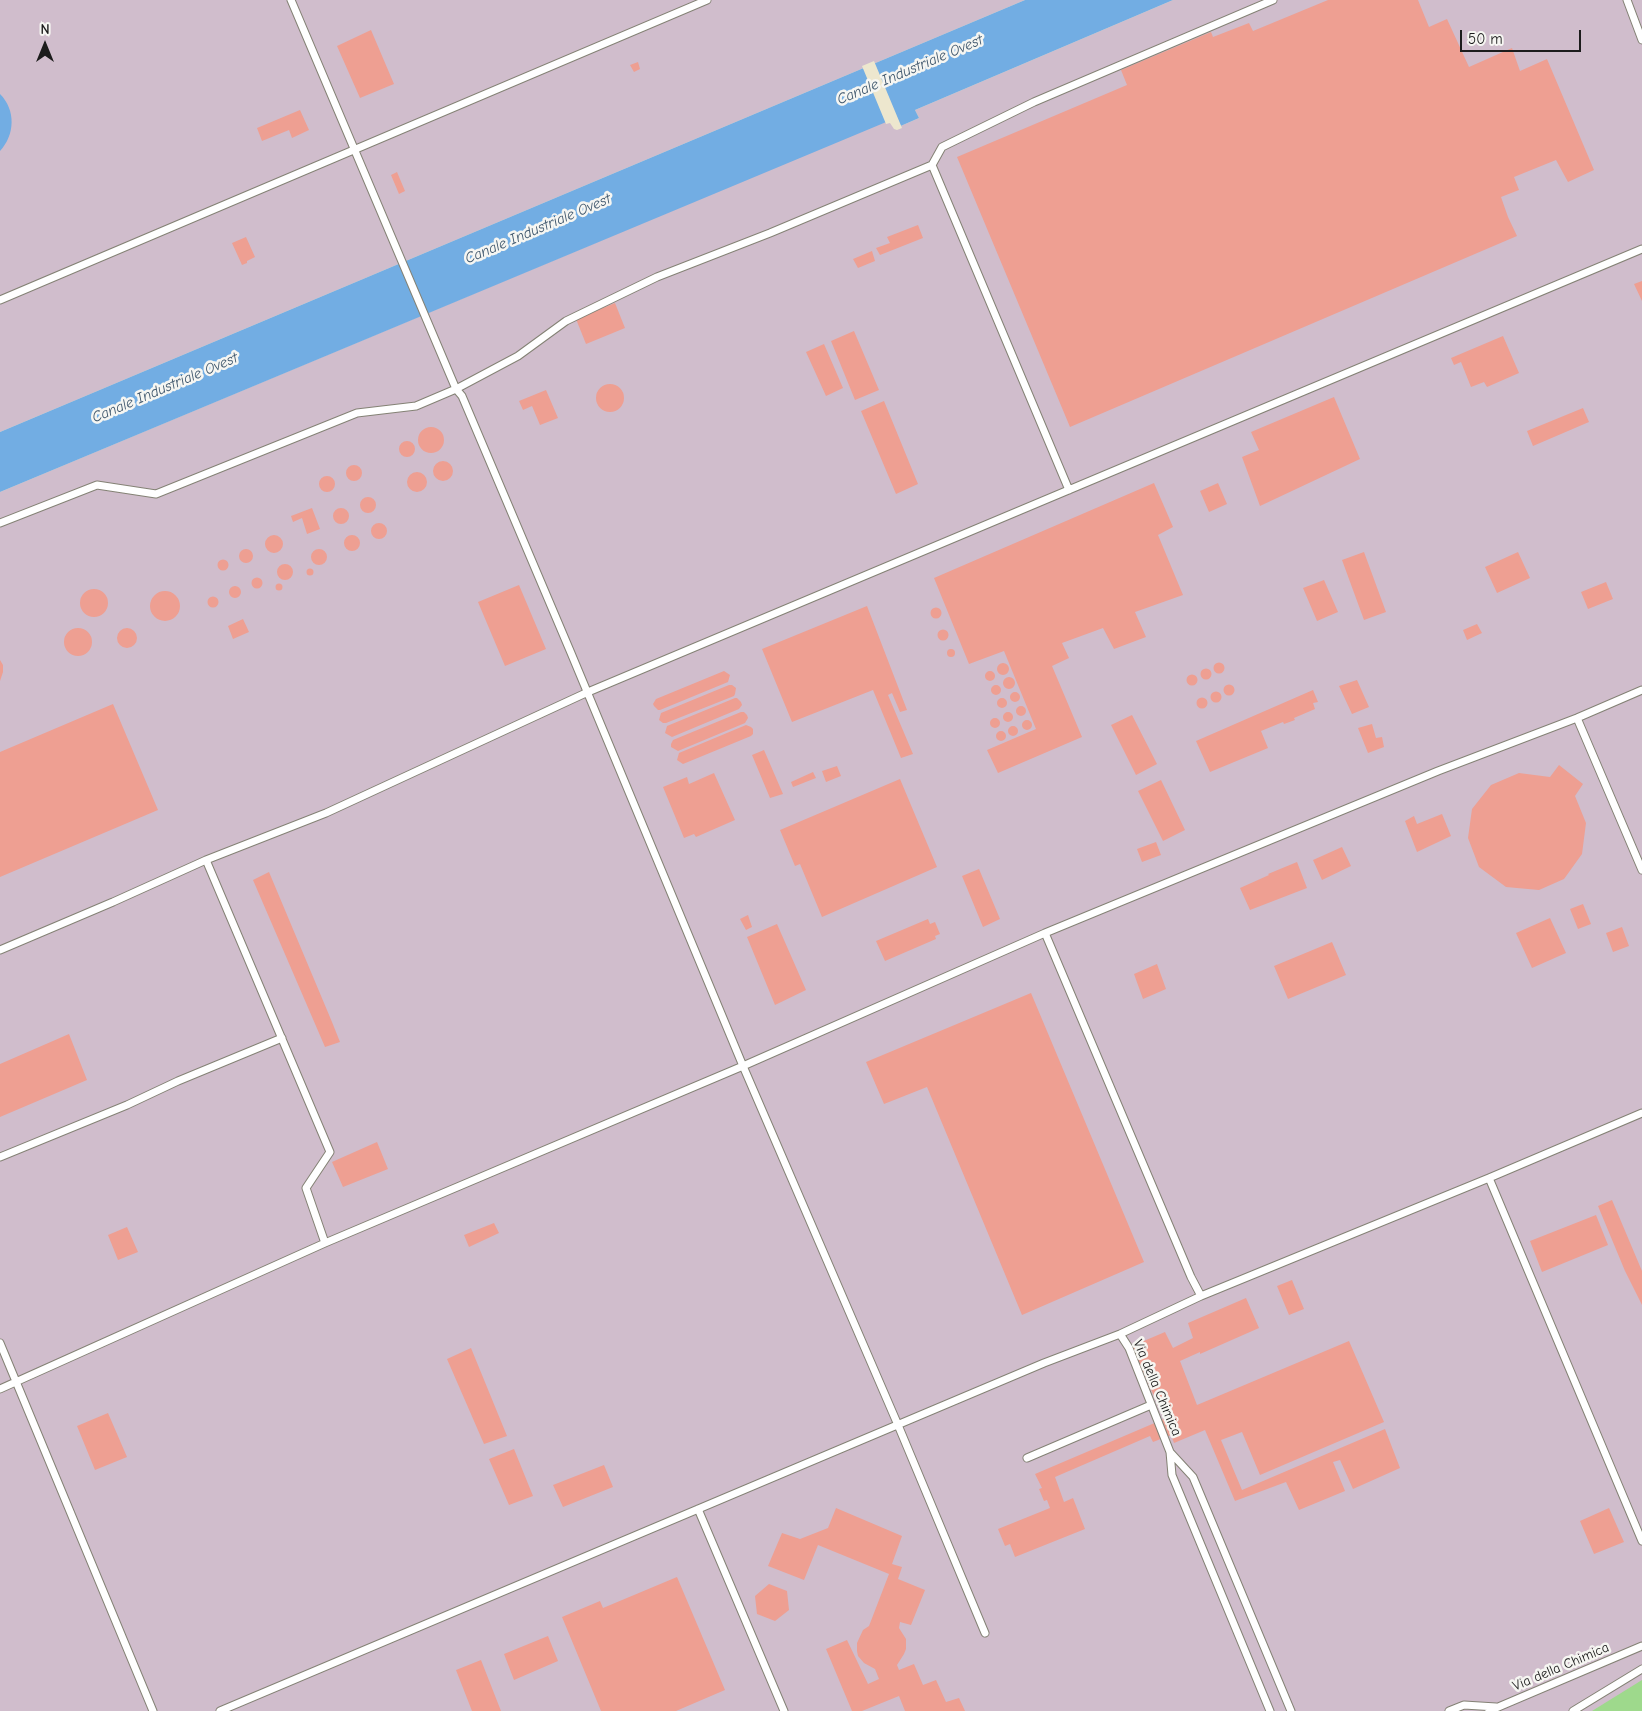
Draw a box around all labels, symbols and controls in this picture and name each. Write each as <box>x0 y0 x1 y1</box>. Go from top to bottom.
north arrow <box>20 20 70 70</box>
scale bar <box>1462 20 1583 52</box>
text: N <box>40 21 50 38</box>
text: 50 m <box>1468 30 1503 48</box>
water label: Canale Industriale Ovest <box>834 31 986 109</box>
water label: Canale Industriale Ovest <box>462 190 614 268</box>
water label: Canale Industriale Ovest <box>89 349 241 427</box>
street label: Via della Chimica <box>1129 1337 1185 1439</box>
street label: Via della Chimica <box>1510 1639 1612 1695</box>

